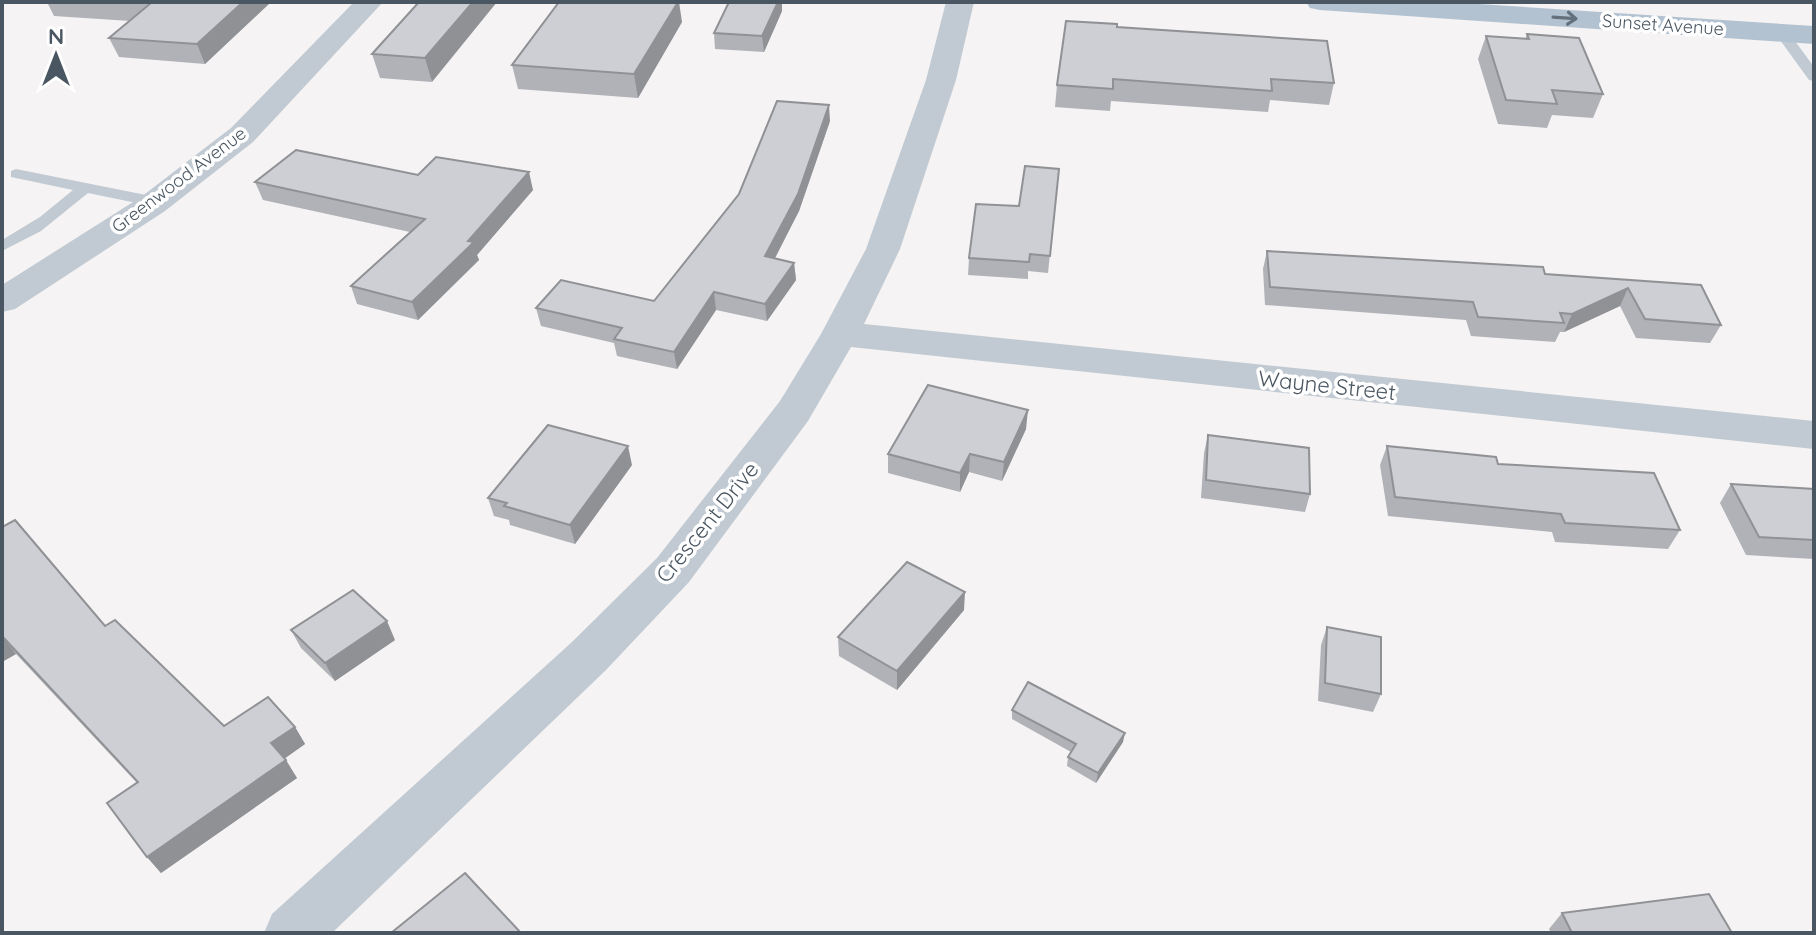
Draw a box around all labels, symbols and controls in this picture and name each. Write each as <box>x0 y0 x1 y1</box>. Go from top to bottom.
street label: Sunset Avenue <box>1601 9 1725 40</box>
one-way arrow <box>1551 11 1578 26</box>
north arrow <box>16 16 96 96</box>
text: N <box>48 22 64 50</box>
street label: Greenwood Avenue <box>107 122 250 238</box>
street label: Wayne Street <box>1257 364 1397 406</box>
street label: Crescent Drive <box>650 456 764 588</box>

